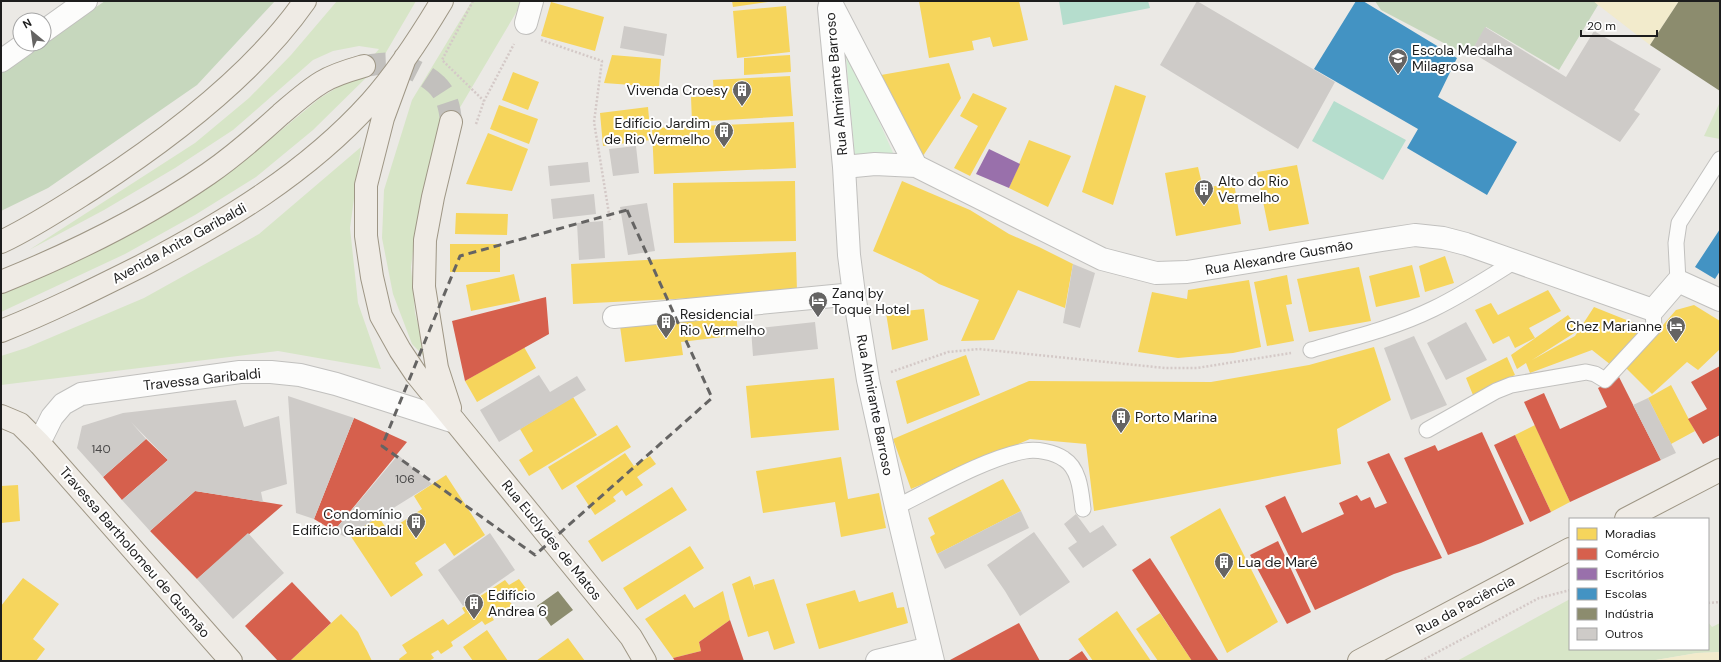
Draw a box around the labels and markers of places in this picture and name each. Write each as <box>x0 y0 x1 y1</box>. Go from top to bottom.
place label: Escola Medalha Milagrosa <box>1412 41 1513 75</box>
school or university icon: Escola Medalha Milagrosa <box>1387 47 1409 75</box>
building icon: Vivenda Croesy <box>731 79 753 107</box>
place label: Vivenda Croesy <box>626 81 728 99</box>
place label: Edifício Jardim de Rio Vermelho <box>604 114 710 148</box>
building icon: Edifício Jardim de Rio Vermelho <box>713 120 735 148</box>
place label: Alto do Rio Vermelho <box>1218 172 1289 206</box>
building icon: Alto do Rio Vermelho <box>1193 178 1215 206</box>
place label: Zanq by Toque Hotel <box>832 284 909 318</box>
hotel icon: Zanq by Toque Hotel <box>807 290 829 318</box>
place label: Residencial Rio Vermelho <box>680 305 765 339</box>
building icon: Residencial Rio Vermelho <box>655 311 677 339</box>
hotel icon: Chez Marianne <box>1665 315 1687 343</box>
place label: Chez Marianne <box>1566 317 1662 335</box>
building icon: Porto Marina <box>1110 406 1132 434</box>
place label: Porto Marina <box>1135 408 1217 426</box>
place label: Condomínio Edifício Garibaldi <box>292 505 402 539</box>
building icon: Condomínio Edifício Garibaldi <box>405 511 427 539</box>
building icon: Lua de Maré <box>1213 551 1235 579</box>
place label: Lua de Maré <box>1238 553 1317 571</box>
place label: Edifício Andrea 6 <box>488 586 547 620</box>
building icon: Edifício Andrea 6 <box>463 592 485 620</box>

